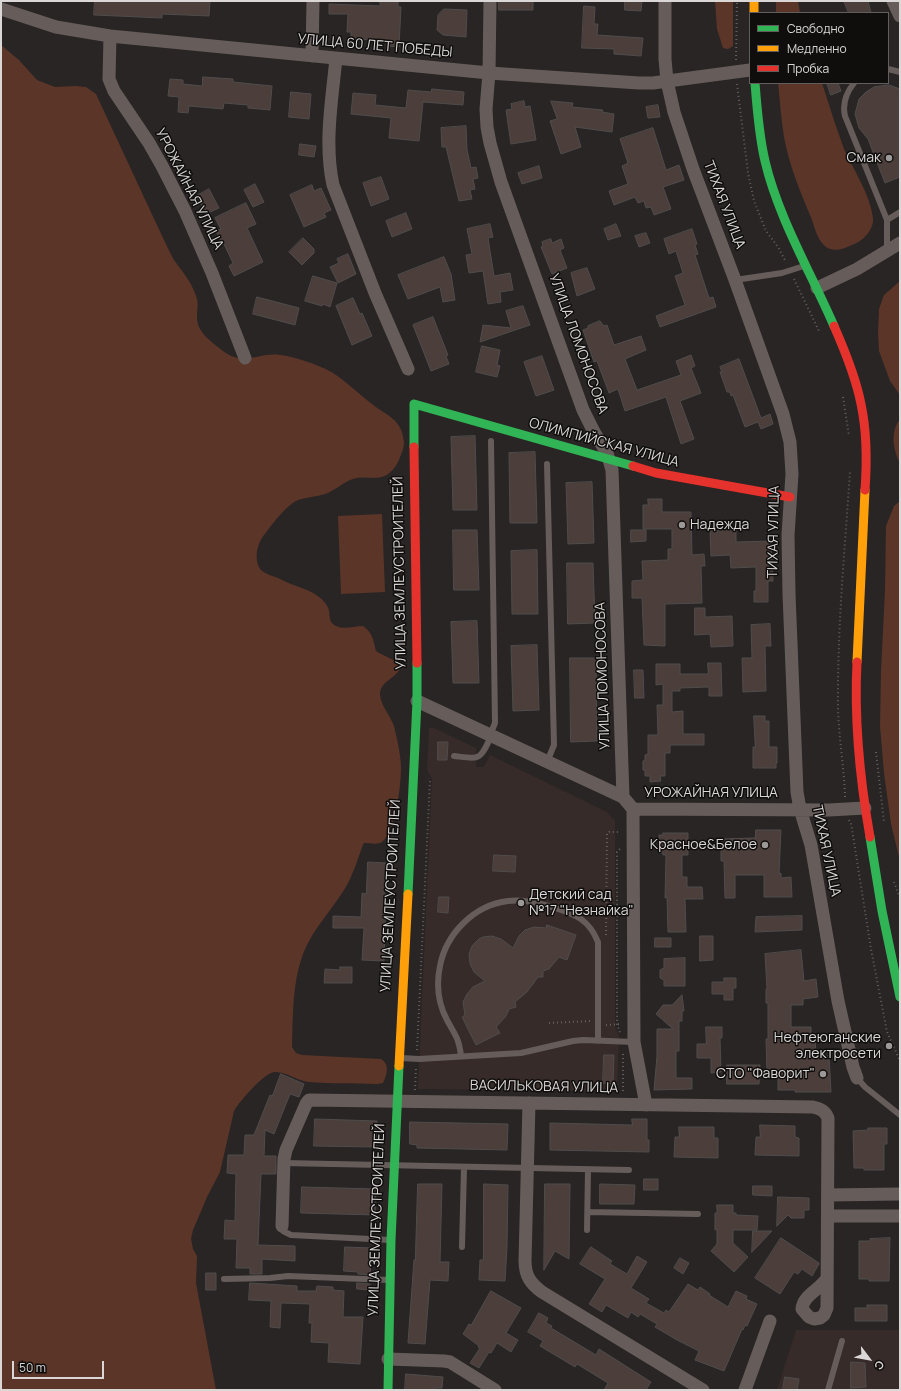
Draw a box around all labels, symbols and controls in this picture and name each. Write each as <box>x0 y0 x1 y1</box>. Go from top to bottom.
legend <box>749 12 889 84</box>
text: Свободно <box>787 20 845 37</box>
street label: УЛИЦА 60 ЛЕТ ПОБЕДЫ <box>297 31 453 61</box>
text: Медленно <box>787 40 847 57</box>
text: Пробка <box>787 60 829 77</box>
street label: УРОЖАЙНАЯ УЛИЦА <box>151 126 227 252</box>
place label: Смак <box>847 150 881 166</box>
marker: Смак <box>884 153 894 163</box>
street label: ТИХАЯ УЛИЦА <box>700 159 748 251</box>
street label: УЛИЦА ЛОМОНОСОВА <box>545 272 611 416</box>
street label: ОЛИМПИЙСКАЯ УЛИЦА <box>527 415 681 471</box>
street label: УЛИЦА ЗЕМЛЕУСТРОИТЕЛЕЙ <box>390 476 410 670</box>
street label: ТИХАЯ УЛИЦА <box>765 485 783 579</box>
place label: Надежда <box>690 517 749 533</box>
marker: Надежда <box>677 520 687 530</box>
street label: УЛИЦА ЛОМОНОСОВА <box>592 602 614 750</box>
street label: УРОЖАЙНАЯ УЛИЦА <box>644 785 778 801</box>
street label: УЛИЦА ЗЕМЛЕУСТРОИТЕЛЕЙ <box>378 799 404 993</box>
street label: ТИХАЯ УЛИЦА <box>808 804 844 898</box>
place label: Красное&Белое <box>650 837 757 853</box>
marker: Красное&Белое <box>760 840 770 850</box>
place label: Детский сад №17 "Незнайка" <box>529 887 634 920</box>
marker: Детский сад №17 "Незнайка" <box>516 898 526 908</box>
place label: Нефтеюганские электросети <box>774 1030 881 1062</box>
marker: Нефтеюганские электросети <box>884 1041 894 1051</box>
place label: СТО "Фаворит" <box>716 1066 815 1082</box>
marker: СТО "Фаворит" <box>818 1069 828 1079</box>
street label: ВАСИЛЬКОВАЯ УЛИЦА <box>470 1077 618 1097</box>
street label: УЛИЦА ЗЕМЛЕУСТРОИТЕЛЕЙ <box>365 1123 389 1317</box>
north arrow <box>849 1339 889 1379</box>
scale bar <box>14 1353 106 1379</box>
text: С <box>871 1358 888 1373</box>
text: 50 m <box>19 1359 46 1376</box>

